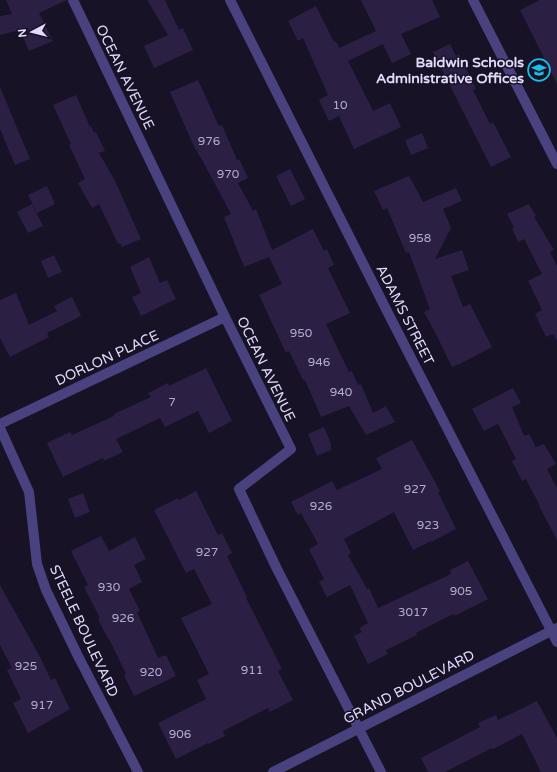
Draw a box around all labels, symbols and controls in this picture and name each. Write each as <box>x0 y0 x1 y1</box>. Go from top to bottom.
north arrow <box>12 12 52 52</box>
street label: OCEAN AVENUE <box>92 22 158 132</box>
text: N <box>16 28 30 38</box>
place label: Baldwin Schools Administrative Offices <box>376 54 524 87</box>
school or university icon: Baldwin Schools Administrative Offices <box>526 57 552 83</box>
house number: 10 <box>332 98 348 112</box>
house number: 976 <box>198 134 220 148</box>
house number: 970 <box>217 167 240 181</box>
house number: 958 <box>409 231 431 245</box>
street label: ADAMS STREET <box>372 262 438 368</box>
street label: OCEAN AVENUE <box>233 314 299 424</box>
house number: 950 <box>290 326 313 340</box>
street label: DORLON PLACE <box>53 327 162 389</box>
house number: 946 <box>308 355 330 369</box>
house number: 940 <box>330 385 353 399</box>
house number: 7 <box>168 395 176 409</box>
house number: 927 <box>404 482 426 496</box>
house number: 926 <box>310 499 332 513</box>
house number: 923 <box>417 518 439 532</box>
house number: 927 <box>196 545 218 559</box>
street label: STEELE BOULEVARD <box>46 562 122 700</box>
house number: 930 <box>98 580 121 594</box>
house number: 905 <box>450 584 472 598</box>
house number: 3017 <box>398 605 428 619</box>
house number: 926 <box>112 611 134 625</box>
street label: GRAND BOULEVARD <box>340 646 478 728</box>
house number: 925 <box>15 659 37 673</box>
house number: 911 <box>241 663 263 677</box>
house number: 920 <box>140 665 163 679</box>
house number: 917 <box>31 698 53 712</box>
house number: 906 <box>169 727 191 741</box>

